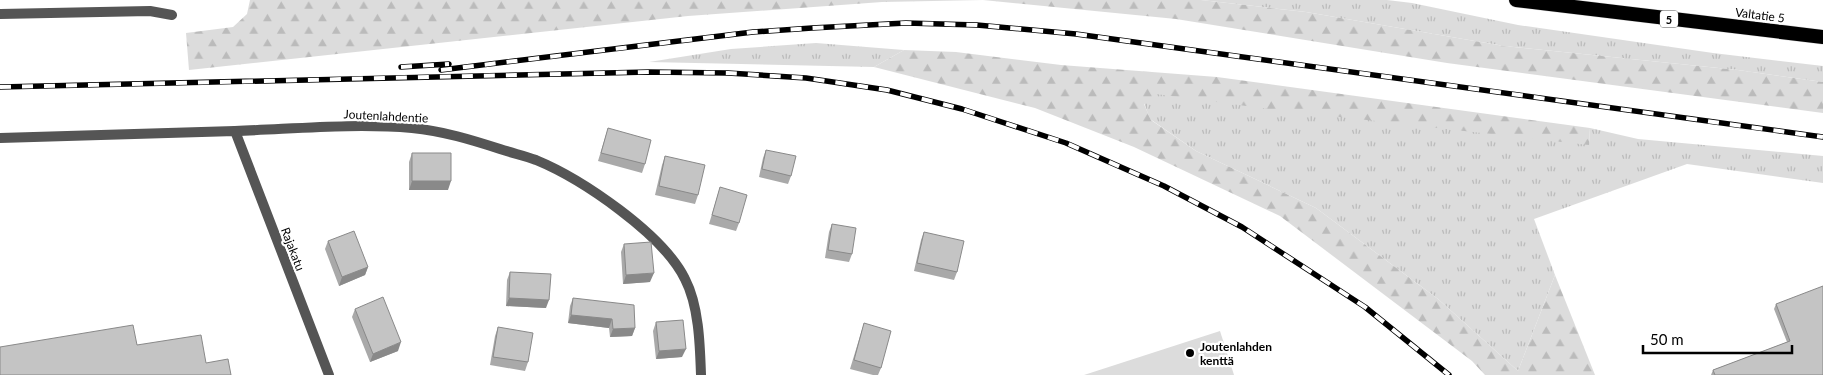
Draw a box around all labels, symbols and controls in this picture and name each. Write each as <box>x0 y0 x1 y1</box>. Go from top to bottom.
street label: Valtatie 5 <box>1734 5 1786 25</box>
road number: 5 <box>1660 10 1678 28</box>
street label: Joutenlahdentie <box>343 106 429 126</box>
street label: Rajakatu <box>278 225 308 273</box>
scale bar <box>1643 322 1792 354</box>
text: 50 m <box>1650 330 1684 348</box>
place label: Joutenlahden kenttä <box>1200 339 1272 368</box>
marker: Joutenlahden kenttä <box>1184 347 1196 359</box>

